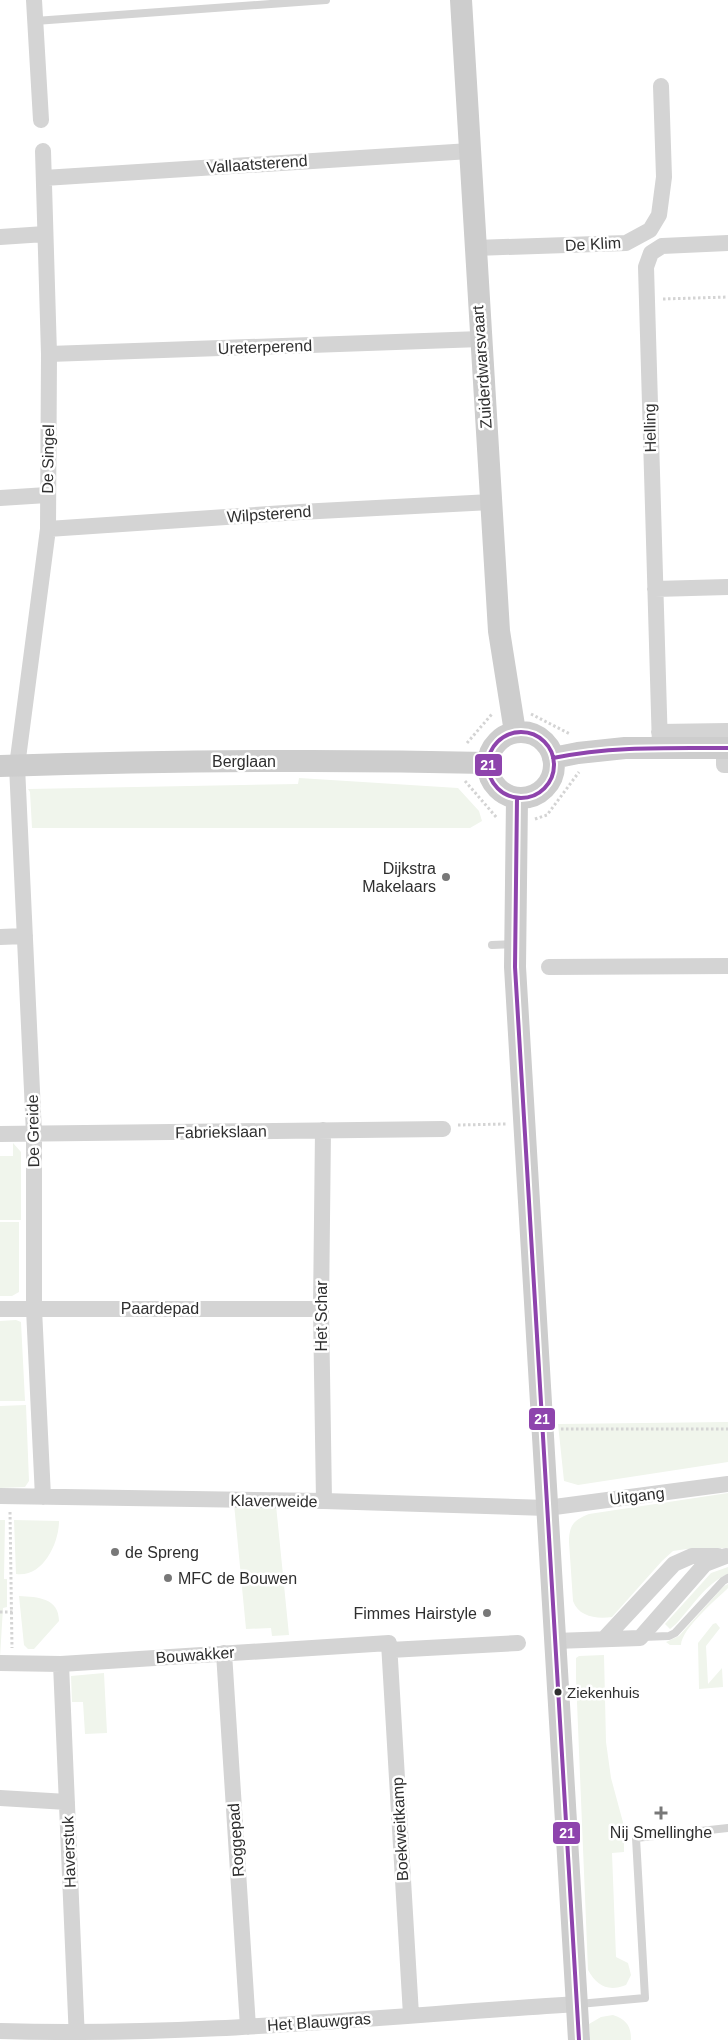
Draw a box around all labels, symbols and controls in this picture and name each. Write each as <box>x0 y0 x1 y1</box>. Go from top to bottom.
street label: Vallaatsterend <box>206 152 308 176</box>
street label: De Klim <box>565 234 621 254</box>
street label: Zuiderdwarsvaart <box>469 304 495 429</box>
street label: Ureterperend <box>218 337 312 357</box>
street label: Helling <box>641 403 659 453</box>
street label: De Singel <box>39 424 57 494</box>
street label: Wilpsterend <box>226 503 312 525</box>
street label: Berglaan <box>212 753 276 770</box>
line badge: 21 <box>474 753 503 777</box>
text: 21 <box>480 757 496 773</box>
place label: Dijkstra Makelaars <box>362 860 436 895</box>
marker: Dijkstra Makelaars <box>440 871 452 883</box>
street label: De Greide <box>24 1094 42 1168</box>
street label: Fabriekslaan <box>175 1123 267 1141</box>
street label: Het Schar <box>313 1280 330 1352</box>
street label: Paardepad <box>121 1300 199 1317</box>
line badge: 21 <box>528 1407 556 1431</box>
text: 21 <box>534 1411 550 1427</box>
street label: Uitgang <box>609 1484 665 1508</box>
street label: Klaverweide <box>230 1492 318 1510</box>
place label: de Spreng <box>125 1544 199 1561</box>
marker: de Spreng <box>109 1546 121 1558</box>
place label: MFC de Bouwen <box>178 1570 297 1587</box>
marker: MFC de Bouwen <box>162 1572 174 1584</box>
place label: Fimmes Hairstyle <box>353 1605 477 1622</box>
marker: Fimmes Hairstyle <box>481 1607 493 1619</box>
street label: Bouwakker <box>155 1644 236 1666</box>
place label: Ziekenhuis <box>567 1684 640 1701</box>
marker: Ziekenhuis <box>553 1687 563 1697</box>
street label: Boekweitkamp <box>389 1777 411 1881</box>
street label: Roggepad <box>225 1803 247 1877</box>
marker: Nij Smellinghe <box>654 1806 668 1820</box>
street label: Haverstuk <box>59 1815 79 1888</box>
line badge: 21 <box>552 1821 581 1845</box>
place label: Nij Smellinghe <box>610 1824 712 1841</box>
text: 21 <box>559 1825 575 1841</box>
street label: Het Blauwgras <box>267 2010 371 2034</box>

